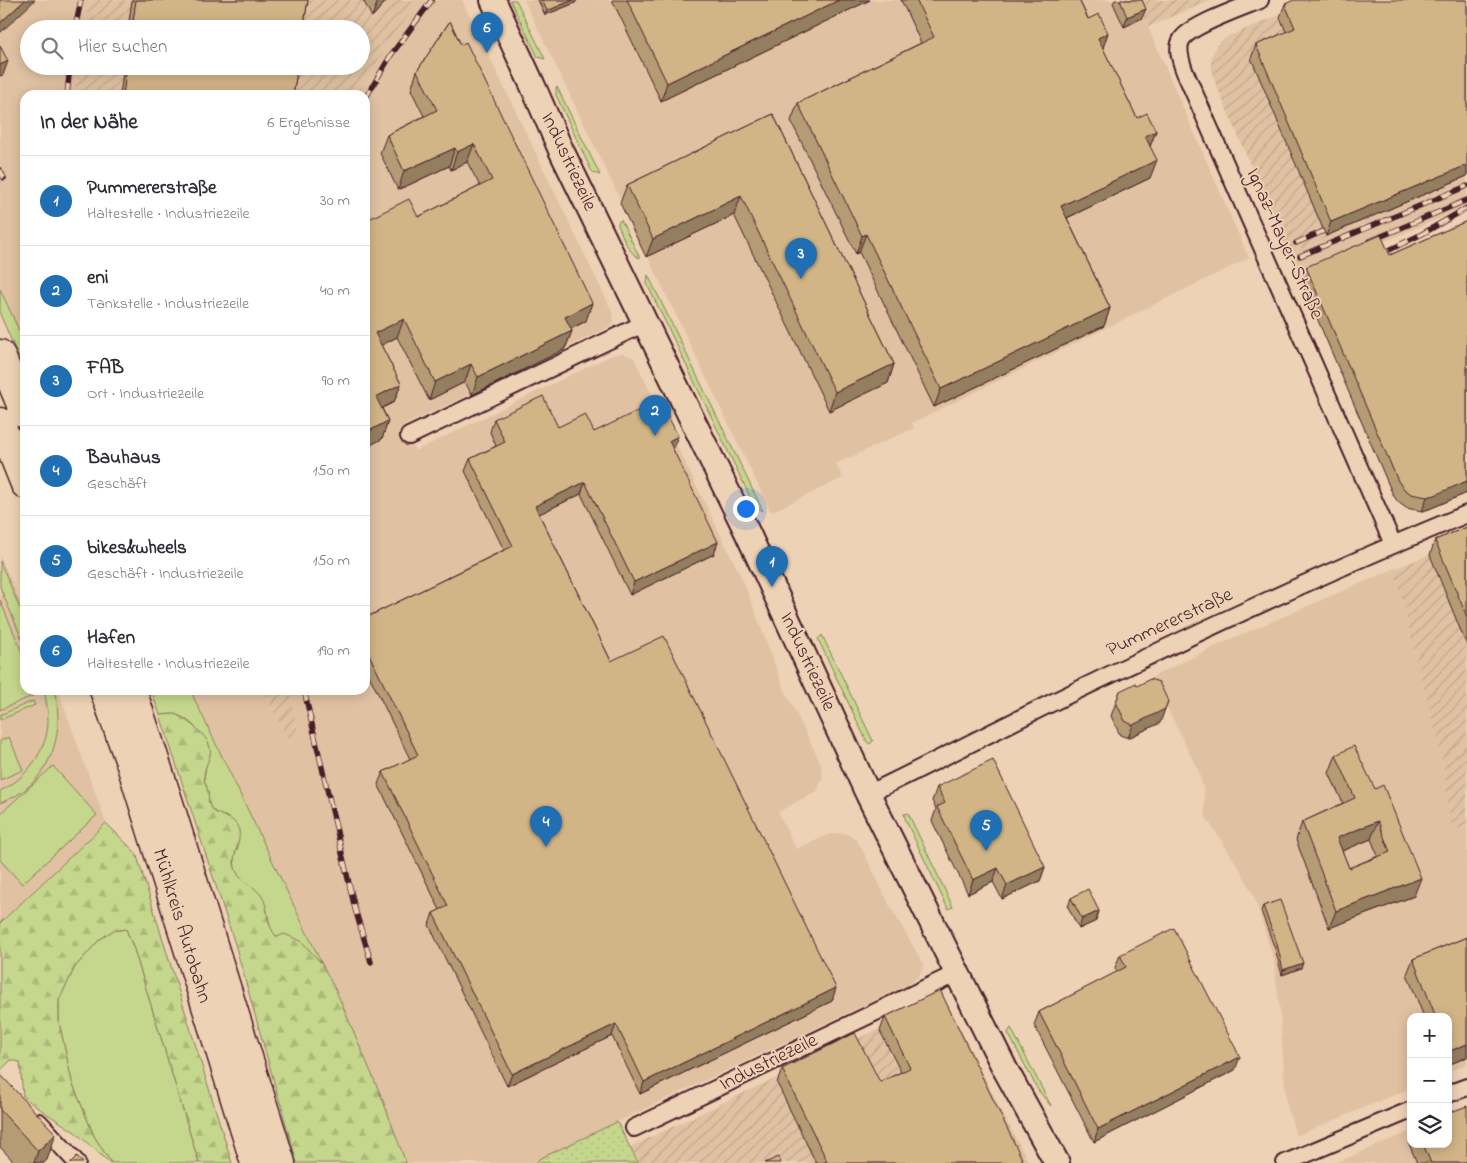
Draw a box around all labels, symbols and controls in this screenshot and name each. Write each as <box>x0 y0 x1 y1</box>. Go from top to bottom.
pin: 6 <box>471 12 503 53</box>
search box <box>20 20 370 75</box>
icon: search <box>38 34 66 62</box>
text: Hier suchen <box>78 34 167 61</box>
text: In der Nähe <box>40 108 138 138</box>
street label: Industriezeile <box>532 108 604 216</box>
text: 6 Ergebnisse <box>267 111 350 135</box>
street label: Ignaz-Mayer-Straße <box>1237 164 1330 325</box>
text: Pummererstraße <box>87 175 217 202</box>
text: 1 <box>53 189 59 213</box>
text: 30 m <box>320 189 350 213</box>
text: Haltestelle · Industriezeile <box>87 202 250 226</box>
pin: 3 <box>785 238 817 279</box>
text: eni <box>87 265 108 292</box>
text: 2 <box>52 279 60 303</box>
text: 40 m <box>320 279 350 303</box>
text: Tankstelle · Industriezeile <box>87 292 249 316</box>
text: FAB <box>87 355 124 382</box>
text: 3 <box>53 369 59 393</box>
text: 90 m <box>322 369 350 393</box>
text: Ort · Industriezeile <box>87 382 204 406</box>
pin: 2 <box>639 395 671 436</box>
text: Bauhaus <box>87 445 161 472</box>
text: 4 <box>53 459 59 483</box>
text: 150 m <box>312 459 350 483</box>
text: Geschäft <box>87 472 147 496</box>
your location <box>733 496 759 522</box>
text: bikes&wheels <box>87 535 187 562</box>
pin: 1 <box>756 546 788 587</box>
text: 5 <box>51 549 61 573</box>
text: 150 m <box>312 549 350 573</box>
text: Geschäft · Industriezeile <box>87 562 244 586</box>
street label: Pummererstraße <box>1102 581 1238 665</box>
street label: Industriezeile <box>771 608 843 716</box>
text: Hafen <box>87 625 135 652</box>
text: 6 <box>52 639 60 663</box>
text: 190 m <box>317 639 350 663</box>
text: Haltestelle · Industriezeile <box>87 652 250 676</box>
pin: 4 <box>530 806 562 847</box>
pin: 5 <box>970 810 1002 851</box>
street label: Mühlkreis Autobahn <box>144 845 218 1007</box>
map controls <box>1407 1013 1452 1148</box>
button: + <box>1407 1013 1452 1058</box>
street label: Industriezeile <box>715 1027 823 1099</box>
button: − <box>1407 1058 1452 1103</box>
button: layers <box>1407 1103 1452 1148</box>

